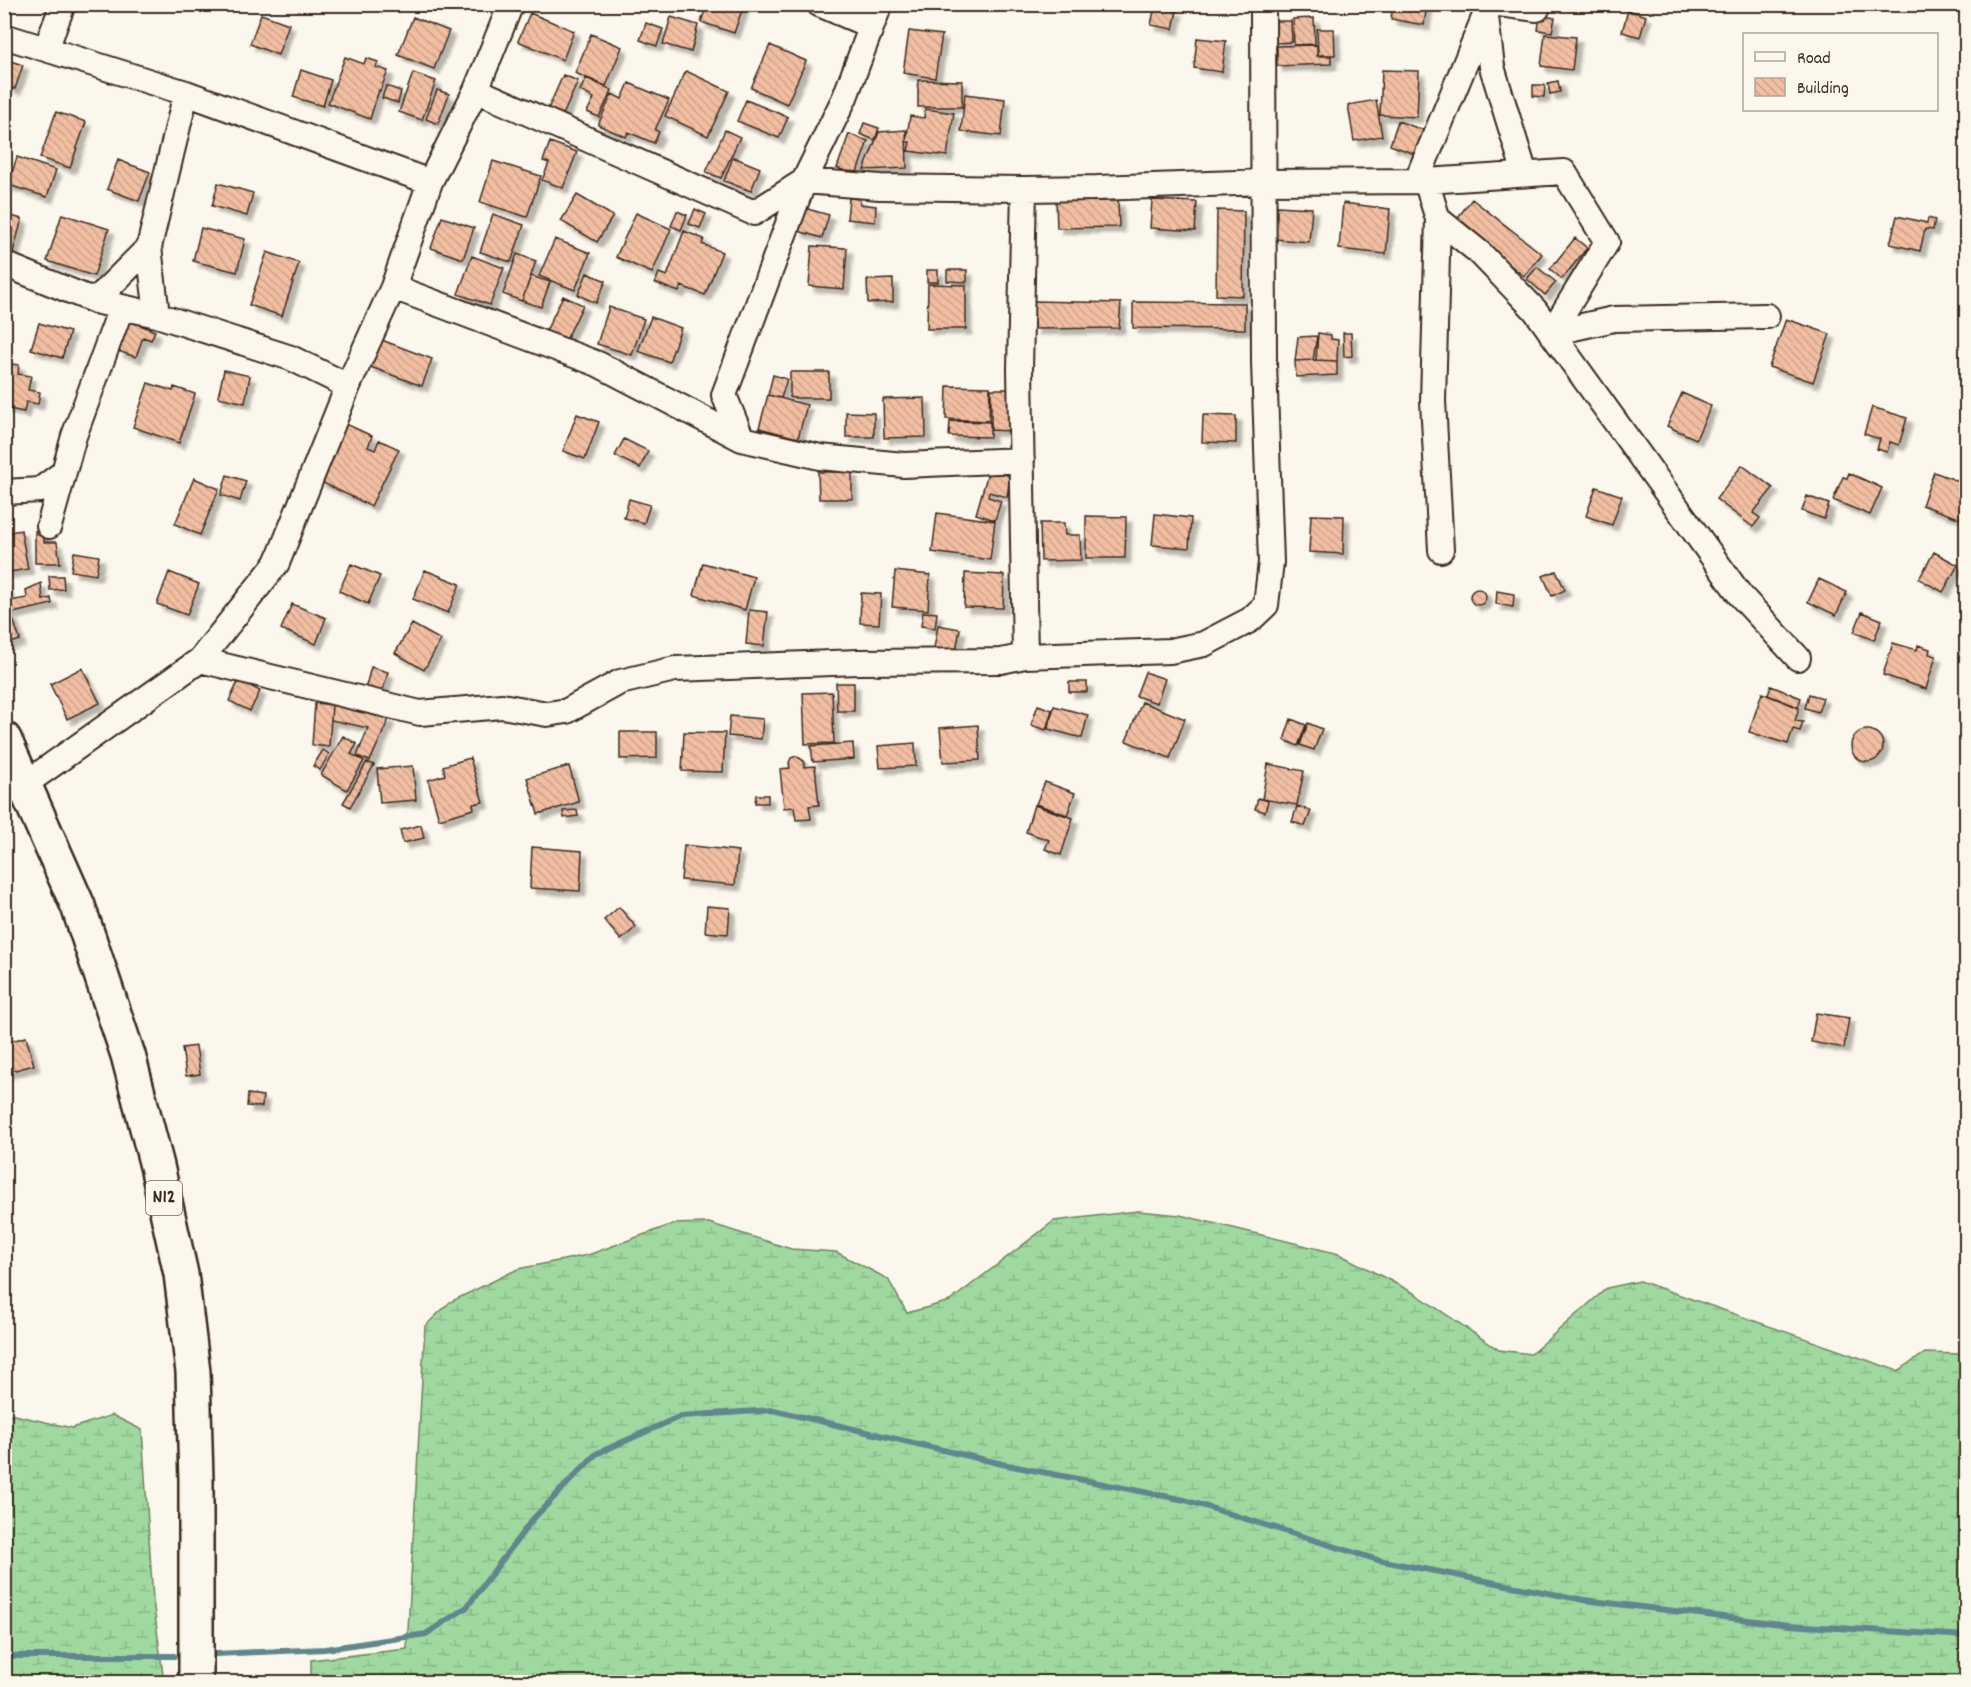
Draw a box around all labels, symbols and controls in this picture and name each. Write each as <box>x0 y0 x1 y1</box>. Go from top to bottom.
legend <box>1743 33 1938 111</box>
text: Road <box>1797 47 1831 72</box>
text: Building <box>1797 77 1849 102</box>
road number: N12 <box>146 1181 182 1215</box>

